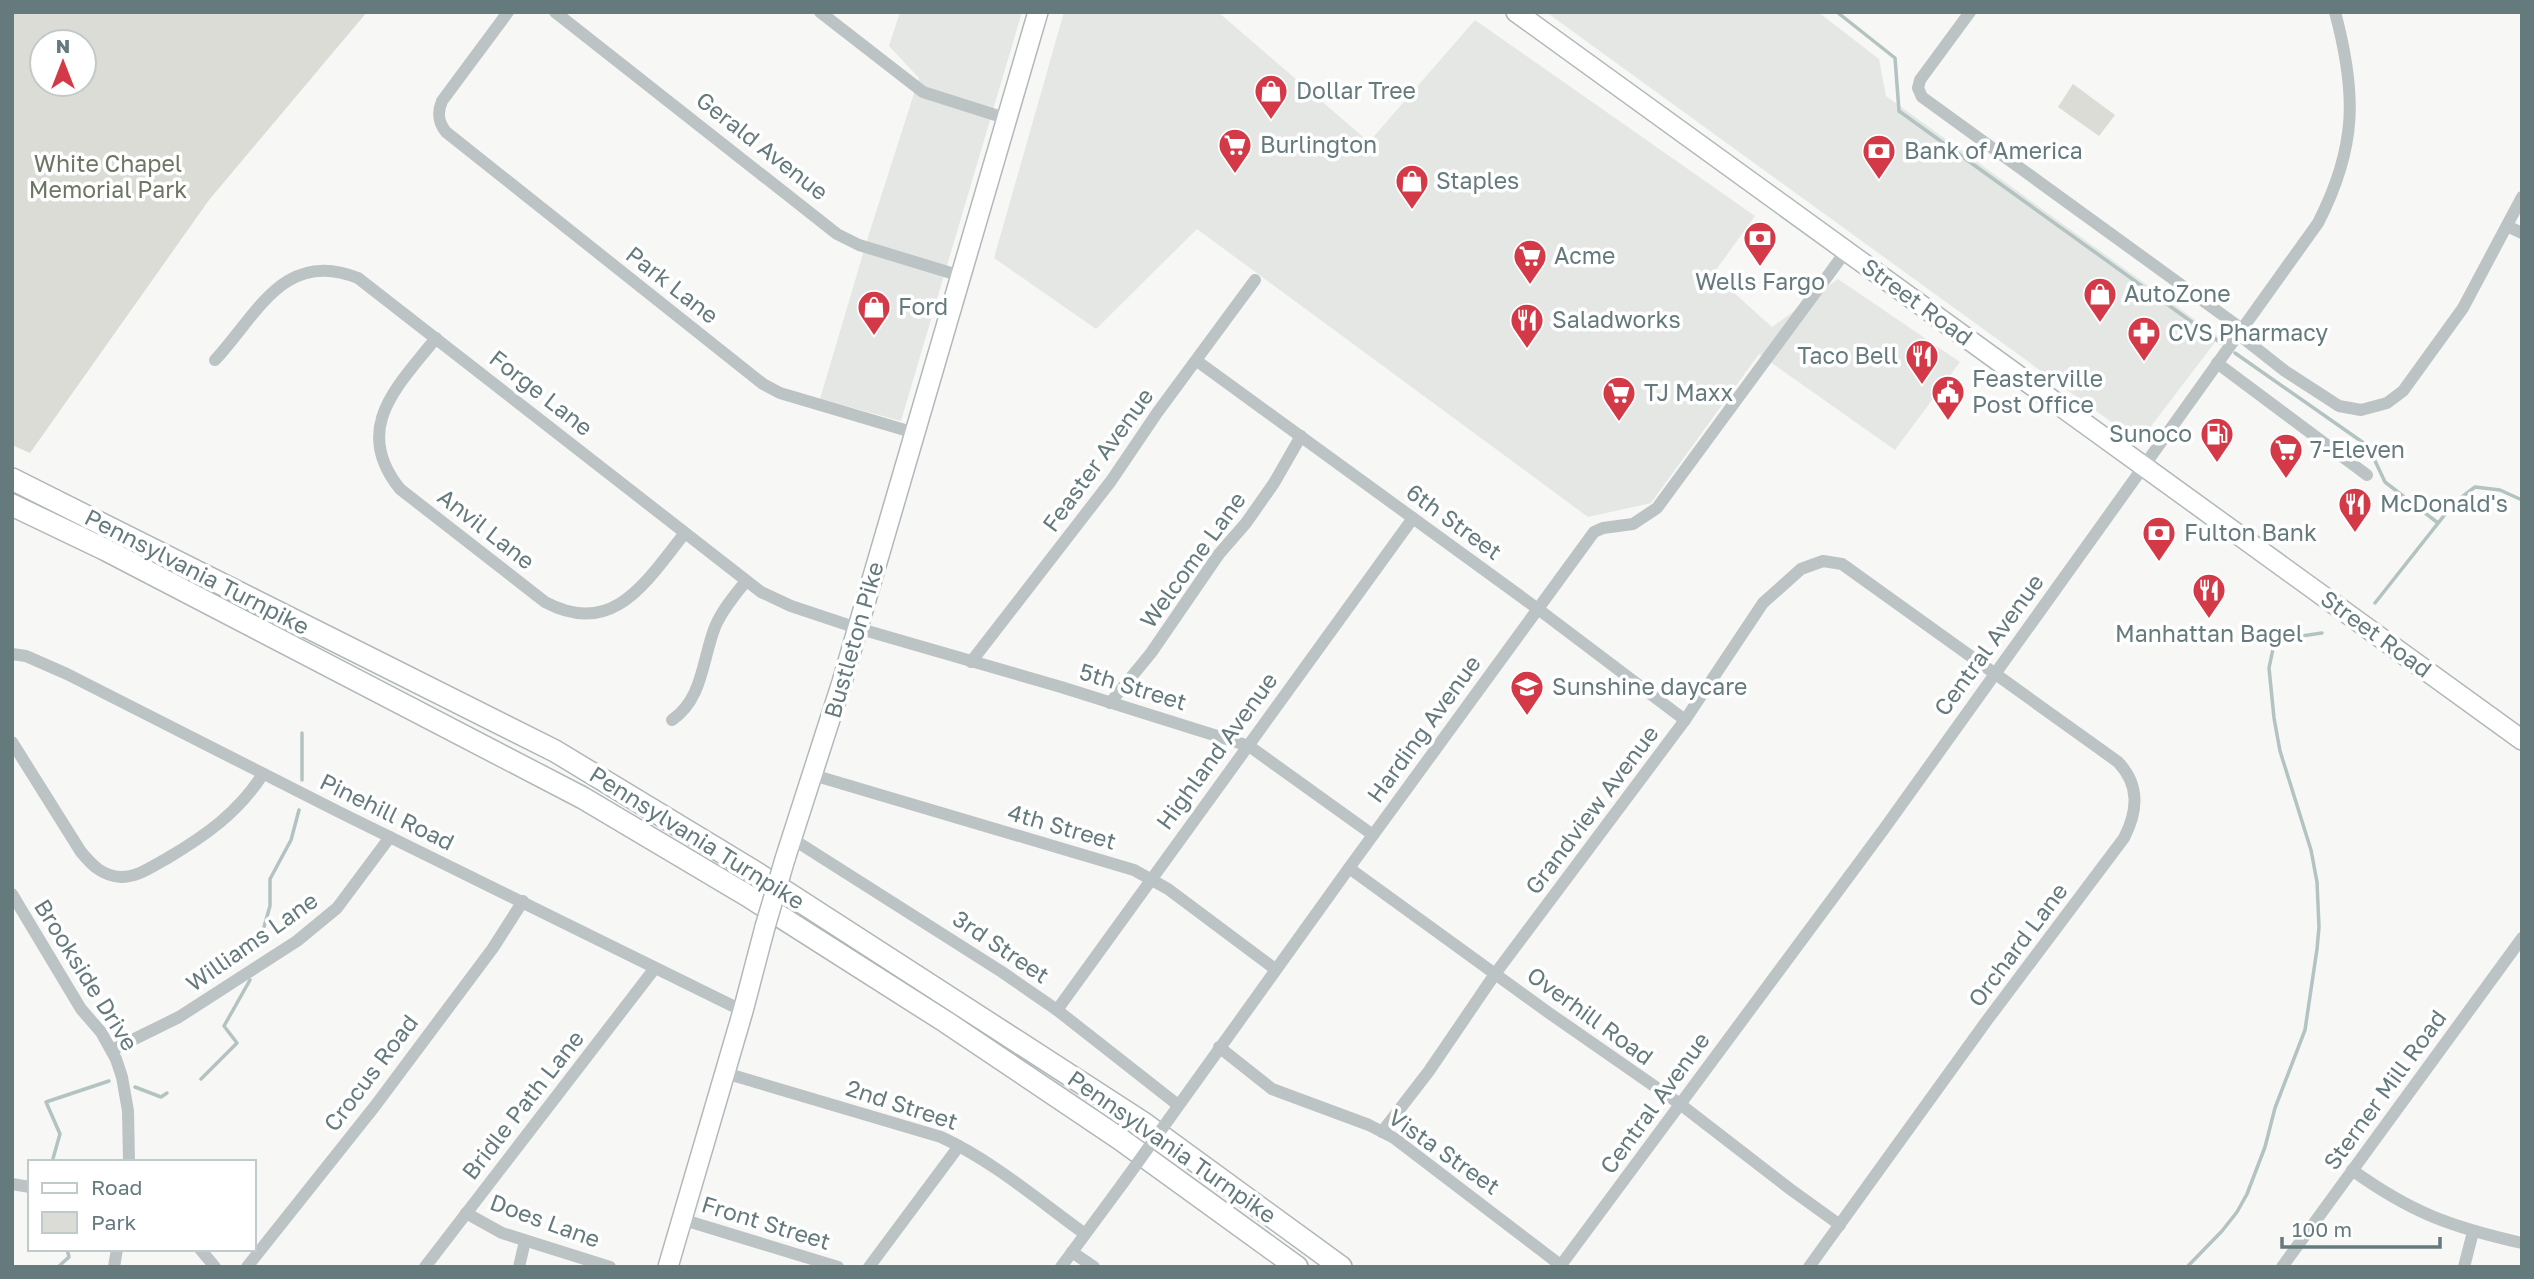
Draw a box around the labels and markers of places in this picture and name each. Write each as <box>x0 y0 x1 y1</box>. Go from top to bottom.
shop icon: Dollar Tree <box>1252 72 1290 121</box>
place label: Dollar Tree <box>1296 76 1416 104</box>
supermarket icon: Burlington <box>1216 126 1254 175</box>
place label: Burlington <box>1260 130 1377 158</box>
bank icon: Bank of America <box>1860 132 1898 181</box>
place label: Bank of America <box>1904 136 2083 164</box>
shop icon: Staples <box>1393 162 1431 211</box>
place label: Staples <box>1436 166 1519 194</box>
bank icon: Wells Fargo <box>1741 219 1779 268</box>
supermarket icon: Acme <box>1511 237 1549 286</box>
place label: Acme <box>1554 241 1615 269</box>
place label: Wells Fargo <box>1695 267 1825 295</box>
shop icon: AutoZone <box>2081 275 2119 324</box>
place label: AutoZone <box>2124 279 2231 307</box>
shop icon: Ford <box>855 288 893 337</box>
place label: Ford <box>898 292 948 320</box>
restaurant icon: Saladworks <box>1508 301 1546 350</box>
place label: Saladworks <box>1552 305 1681 333</box>
pharmacy icon: CVS Pharmacy <box>2125 314 2163 363</box>
place label: CVS Pharmacy <box>2168 318 2328 346</box>
restaurant icon: Taco Bell <box>1903 337 1941 386</box>
place label: Taco Bell <box>1797 341 1898 369</box>
place label: Feasterville Post Office <box>1972 364 2103 418</box>
public building icon: Feasterville Post Office <box>1929 373 1967 422</box>
supermarket icon: TJ Maxx <box>1600 374 1638 423</box>
place label: TJ Maxx <box>1644 378 1734 406</box>
fuel station icon: Sunoco <box>2198 415 2236 464</box>
place label: Sunoco <box>2109 419 2192 447</box>
supermarket icon: 7-Eleven <box>2267 431 2305 480</box>
place label: 7-Eleven <box>2310 435 2405 463</box>
restaurant icon: McDonald's <box>2336 485 2374 534</box>
place label: McDonald's <box>2380 489 2508 517</box>
bank icon: Fulton Bank <box>2140 514 2178 563</box>
place label: Fulton Bank <box>2184 518 2317 546</box>
restaurant icon: Manhattan Bagel <box>2190 571 2228 620</box>
place label: Manhattan Bagel <box>2115 619 2303 647</box>
school or university icon: Sunshine daycare <box>1508 668 1546 717</box>
place label: Sunshine daycare <box>1552 672 1747 700</box>

